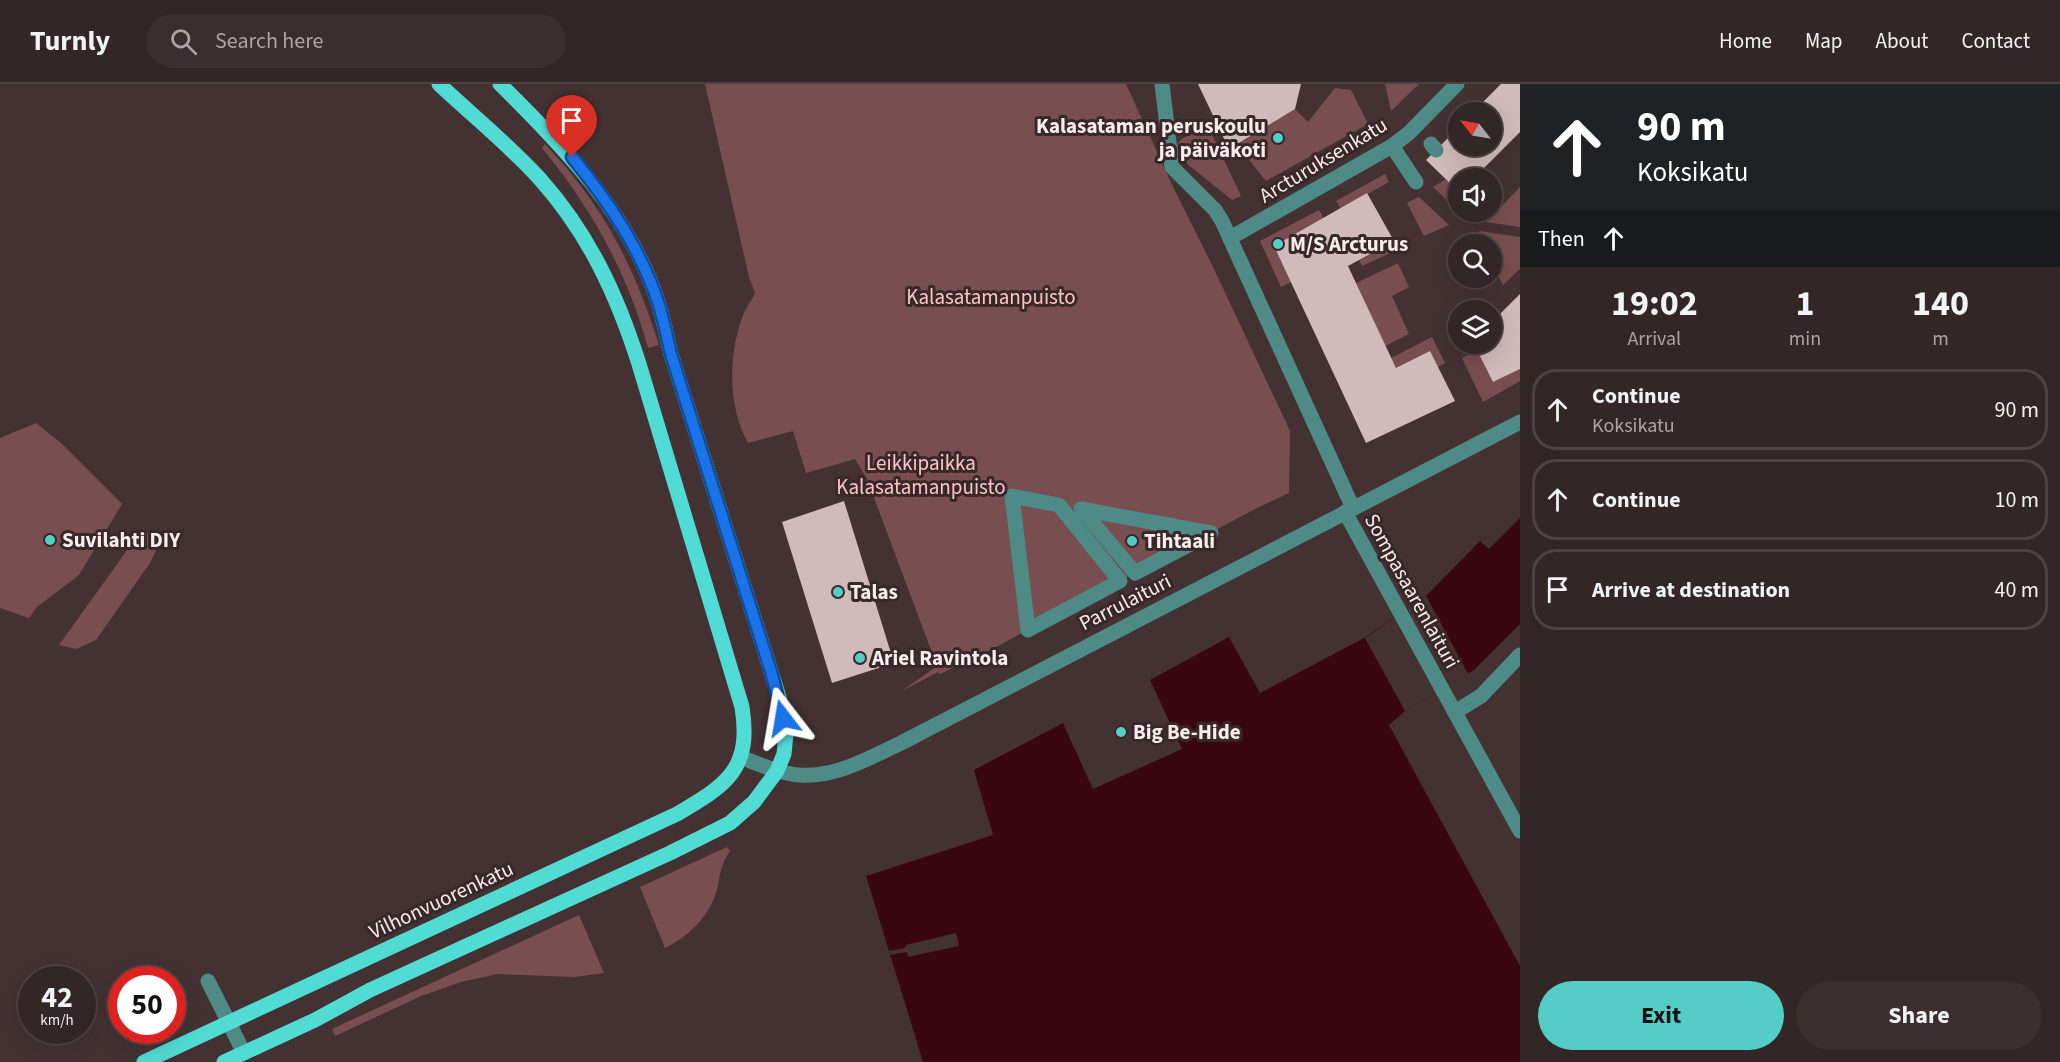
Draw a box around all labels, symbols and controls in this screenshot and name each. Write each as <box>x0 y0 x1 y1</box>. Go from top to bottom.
search box <box>146 14 566 68</box>
text: Turnly <box>30 21 110 61</box>
icon: search <box>167 25 200 58</box>
text: Search here <box>215 25 324 57</box>
text: Home <box>1719 26 1772 56</box>
text: Map <box>1805 26 1843 56</box>
text: About <box>1876 26 1928 56</box>
text: Contact <box>1961 26 2030 56</box>
pin <box>546 95 597 157</box>
text: 90 m <box>1637 97 1726 157</box>
north arrow <box>1448 102 1502 156</box>
map controls <box>1448 102 1502 354</box>
icon: arrive <box>555 104 588 137</box>
icon: ahead <box>1538 108 1616 186</box>
street label: Arcturuksenkatu <box>1253 110 1393 210</box>
place label: Kalasataman peruskoulu ja päiväkoti <box>1036 111 1266 165</box>
marker: Kalasataman peruskoulu ja päiväkoti <box>1271 131 1285 145</box>
text: Koksikatu <box>1637 153 1749 192</box>
button: sound <box>1448 168 1502 222</box>
icon: ahead <box>1597 222 1630 255</box>
text: Then <box>1538 223 1585 255</box>
place label: M/S Arcturus <box>1290 229 1408 259</box>
button: search <box>1448 234 1502 288</box>
marker: M/S Arcturus <box>1271 237 1285 251</box>
text: 19:02 <box>1611 278 1698 329</box>
text: 1 <box>1795 278 1814 329</box>
text: 140 <box>1912 278 1969 329</box>
park label: Kalasatamanpuisto <box>906 282 1076 312</box>
button: layers <box>1448 300 1502 354</box>
text: Arrival <box>1627 325 1681 353</box>
text: min <box>1789 325 1821 353</box>
text: m <box>1932 325 1949 353</box>
text: Continue <box>1592 380 1681 412</box>
icon: ahead <box>1541 393 1574 426</box>
text: 90 m <box>1994 394 2039 426</box>
text: Koksikatu <box>1592 412 1675 440</box>
park label: Leikkipaikka Kalasatamanpuisto <box>836 448 1006 502</box>
icon: ahead <box>1541 483 1574 516</box>
text: Continue <box>1592 484 1681 516</box>
text: 10 m <box>1994 484 2039 516</box>
street label: Sompasaarenlaituri <box>1357 508 1467 674</box>
place label: Suvilahti DIY <box>62 525 181 555</box>
place label: Tihtaali <box>1144 526 1215 556</box>
marker: Suvilahti DIY <box>43 533 57 547</box>
marker: Tihtaali <box>1125 534 1139 548</box>
street label: Parrulaituri <box>1074 566 1176 638</box>
icon: arrive <box>1541 573 1574 606</box>
text: Arrive at destination <box>1592 574 1790 606</box>
text: 40 m <box>1994 574 2039 606</box>
place label: Talas <box>850 577 898 607</box>
marker: Talas <box>831 585 845 599</box>
place label: Ariel Ravintola <box>871 643 1008 673</box>
marker: Ariel Ravintola <box>853 651 867 665</box>
position arrow <box>751 686 815 750</box>
place label: Big Be-Hide <box>1133 717 1241 747</box>
marker: Big Be-Hide <box>1114 725 1128 739</box>
street label: Vilhonvuorenkatu <box>364 853 518 947</box>
speed limit sign: 50 <box>108 966 186 1044</box>
text: 42 <box>41 976 73 1019</box>
button: Exit <box>1538 981 1784 1050</box>
button: Share <box>1796 981 2042 1050</box>
text: km/h <box>40 1010 74 1031</box>

